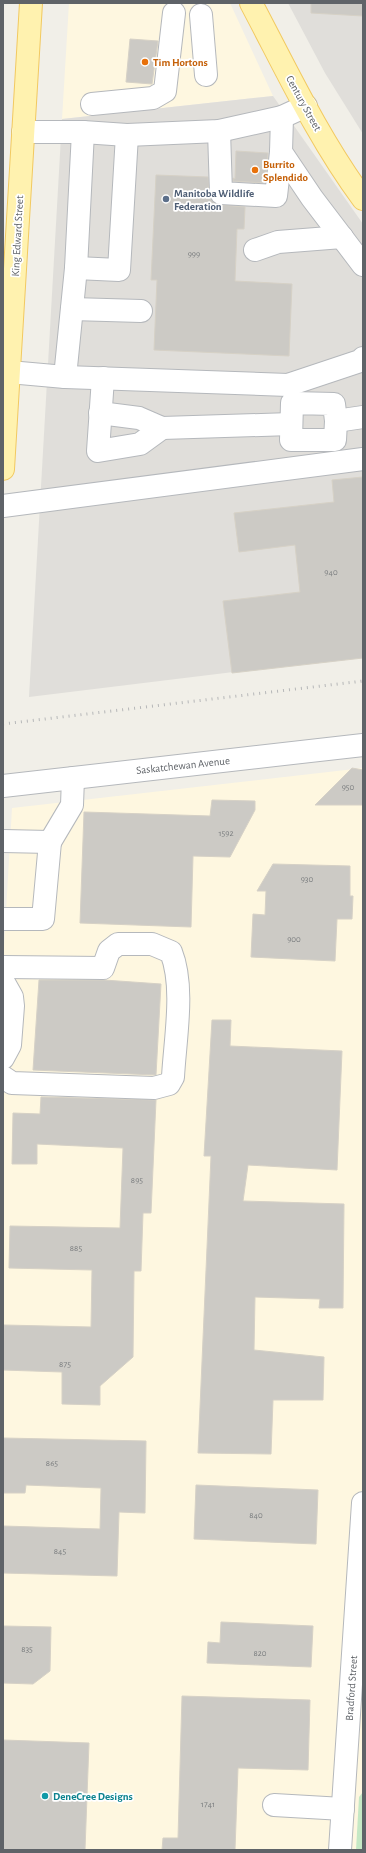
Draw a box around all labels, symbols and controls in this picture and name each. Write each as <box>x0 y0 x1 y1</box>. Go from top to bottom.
marker: Tim Hortons <box>140 57 150 67</box>
place label: Tim Hortons <box>153 57 208 68</box>
street label: Century Street <box>284 74 323 133</box>
place label: Burrito Splendido <box>263 159 309 183</box>
marker: Burrito Splendido <box>250 165 260 175</box>
place label: Manitoba Wildlife Federation <box>174 188 254 212</box>
marker: Manitoba Wildlife Federation <box>161 194 171 204</box>
street label: King Edward Street <box>10 195 25 277</box>
house number: 999 <box>188 250 200 259</box>
house number: 940 <box>324 568 338 577</box>
street label: Saskatchewan Avenue <box>136 755 230 776</box>
house number: 950 <box>342 783 355 792</box>
house number: 1592 <box>218 829 234 838</box>
house number: 930 <box>301 875 314 884</box>
house number: 900 <box>287 935 301 944</box>
house number: 895 <box>131 1176 143 1185</box>
house number: 885 <box>70 1244 82 1253</box>
house number: 875 <box>59 1360 71 1369</box>
house number: 865 <box>46 1459 58 1468</box>
house number: 840 <box>249 1511 263 1520</box>
house number: 845 <box>54 1547 66 1556</box>
house number: 835 <box>21 1645 33 1654</box>
house number: 820 <box>253 1649 267 1658</box>
street label: Bradford Street <box>344 1655 359 1721</box>
marker: DeneCree Designs <box>40 1791 50 1801</box>
place label: DeneCree Designs <box>53 1791 133 1802</box>
house number: 1741 <box>201 1800 215 1809</box>

